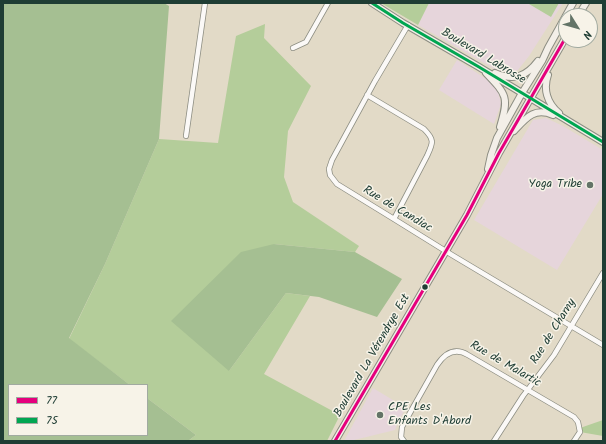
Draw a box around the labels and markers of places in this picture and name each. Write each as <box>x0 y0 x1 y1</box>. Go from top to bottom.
place label: Yoga Tribe <box>529 178 582 192</box>
marker: Yoga Tribe <box>585 180 595 190</box>
unlabelled marker <box>420 282 430 292</box>
place label: CPE Les Enfants D'Abord <box>388 401 471 429</box>
marker: CPE Les Enfants D'Abord <box>375 410 385 420</box>

